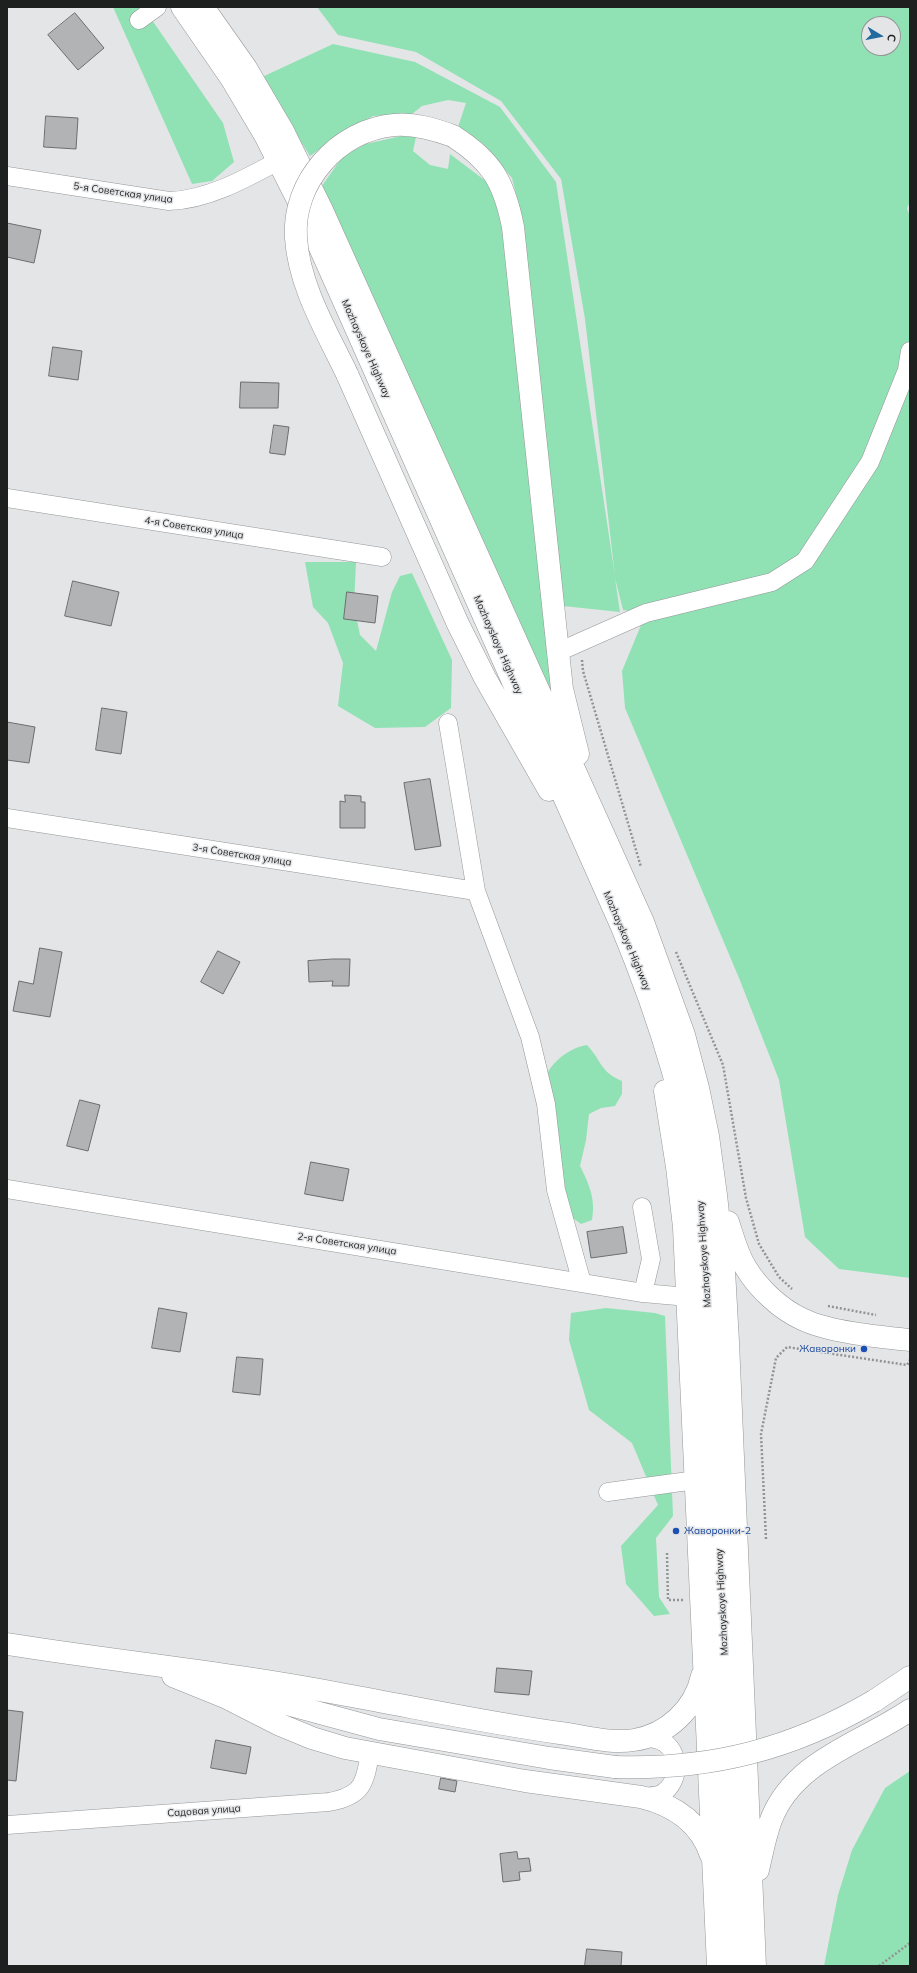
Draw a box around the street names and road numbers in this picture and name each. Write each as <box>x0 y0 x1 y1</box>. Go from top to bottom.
street label: 5-я Советская улица <box>72 180 174 206</box>
street label: Mozhayskoye Highway <box>339 298 393 400</box>
street label: 4-я Советская улица <box>144 514 244 542</box>
street label: Mozhayskoye Highway <box>471 594 525 696</box>
street label: 3-я Советская улица <box>192 841 292 869</box>
street label: Mozhayskoye Highway <box>601 889 653 993</box>
street label: Mozhayskoye Highway <box>694 1200 714 1308</box>
street label: 2-я Советская улица <box>297 1230 397 1258</box>
street label: Mozhayskoye Highway <box>713 1548 731 1656</box>
street label: Садовая улица <box>167 1802 241 1820</box>

